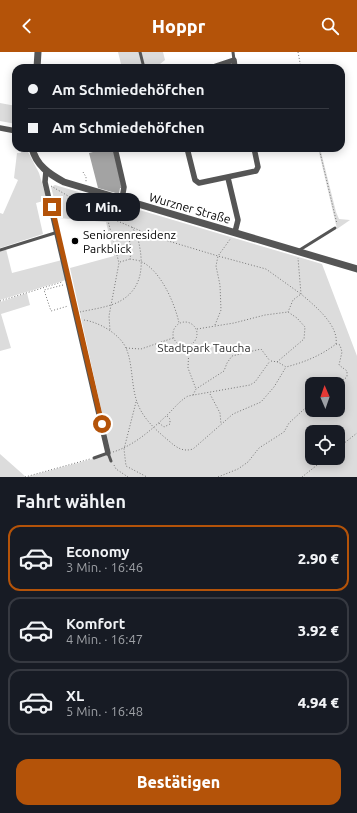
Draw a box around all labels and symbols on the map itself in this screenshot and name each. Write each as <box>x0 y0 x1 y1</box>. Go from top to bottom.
street label: Wurzner Straße <box>148 190 232 226</box>
callout: 1 Min. <box>66 193 140 221</box>
route end <box>43 198 61 216</box>
place label: Seniorenresidenz Parkblick <box>83 228 176 255</box>
marker: Seniorenresidenz Parkblick <box>70 236 80 246</box>
park label: Stadtpark Taucha <box>157 341 251 354</box>
north arrow <box>305 377 345 417</box>
route start <box>93 415 111 433</box>

